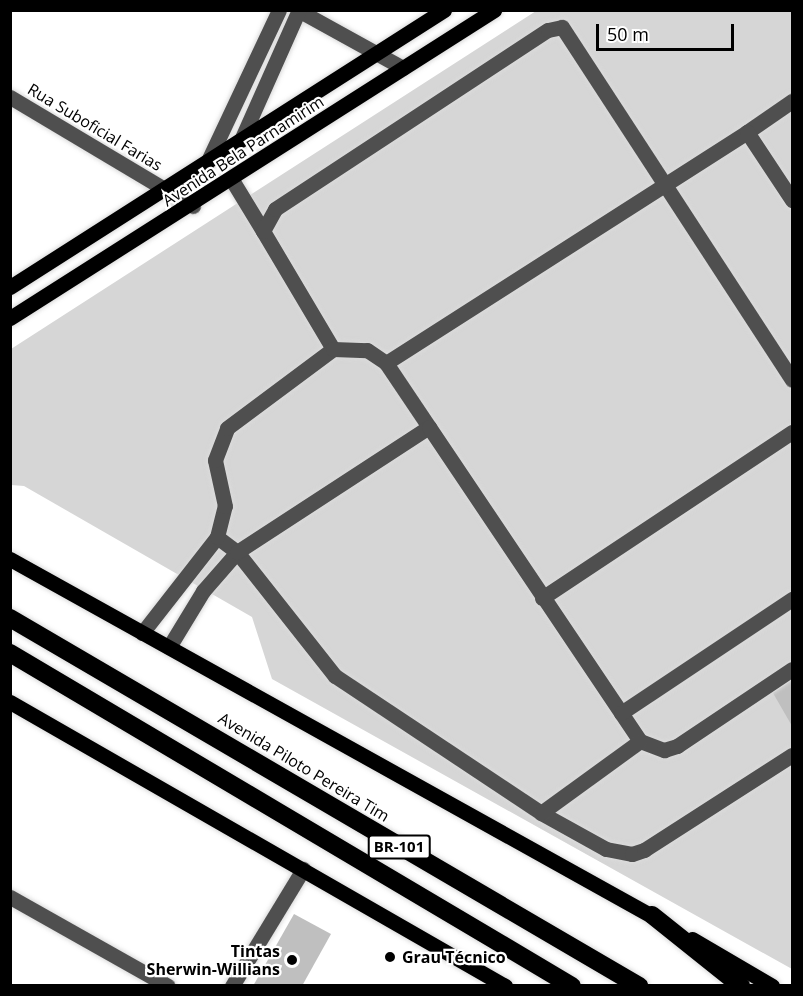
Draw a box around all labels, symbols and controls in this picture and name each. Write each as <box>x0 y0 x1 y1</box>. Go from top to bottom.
scale bar <box>599 12 737 50</box>
text: 50 m <box>607 22 649 46</box>
street label: Rua Suboficial Farias <box>24 79 166 175</box>
street label: Avenida Bela Parnamirim <box>159 92 327 210</box>
street label: Avenida Piloto Pereira Tim <box>215 708 393 826</box>
road number: BR-101 <box>368 835 430 859</box>
place label: Tintas Sherwin-Willians <box>147 941 280 979</box>
place label: Grau Técnico <box>402 947 506 967</box>
marker: Grau Técnico <box>383 950 397 964</box>
marker: Tintas Sherwin-Willians <box>285 953 299 967</box>

